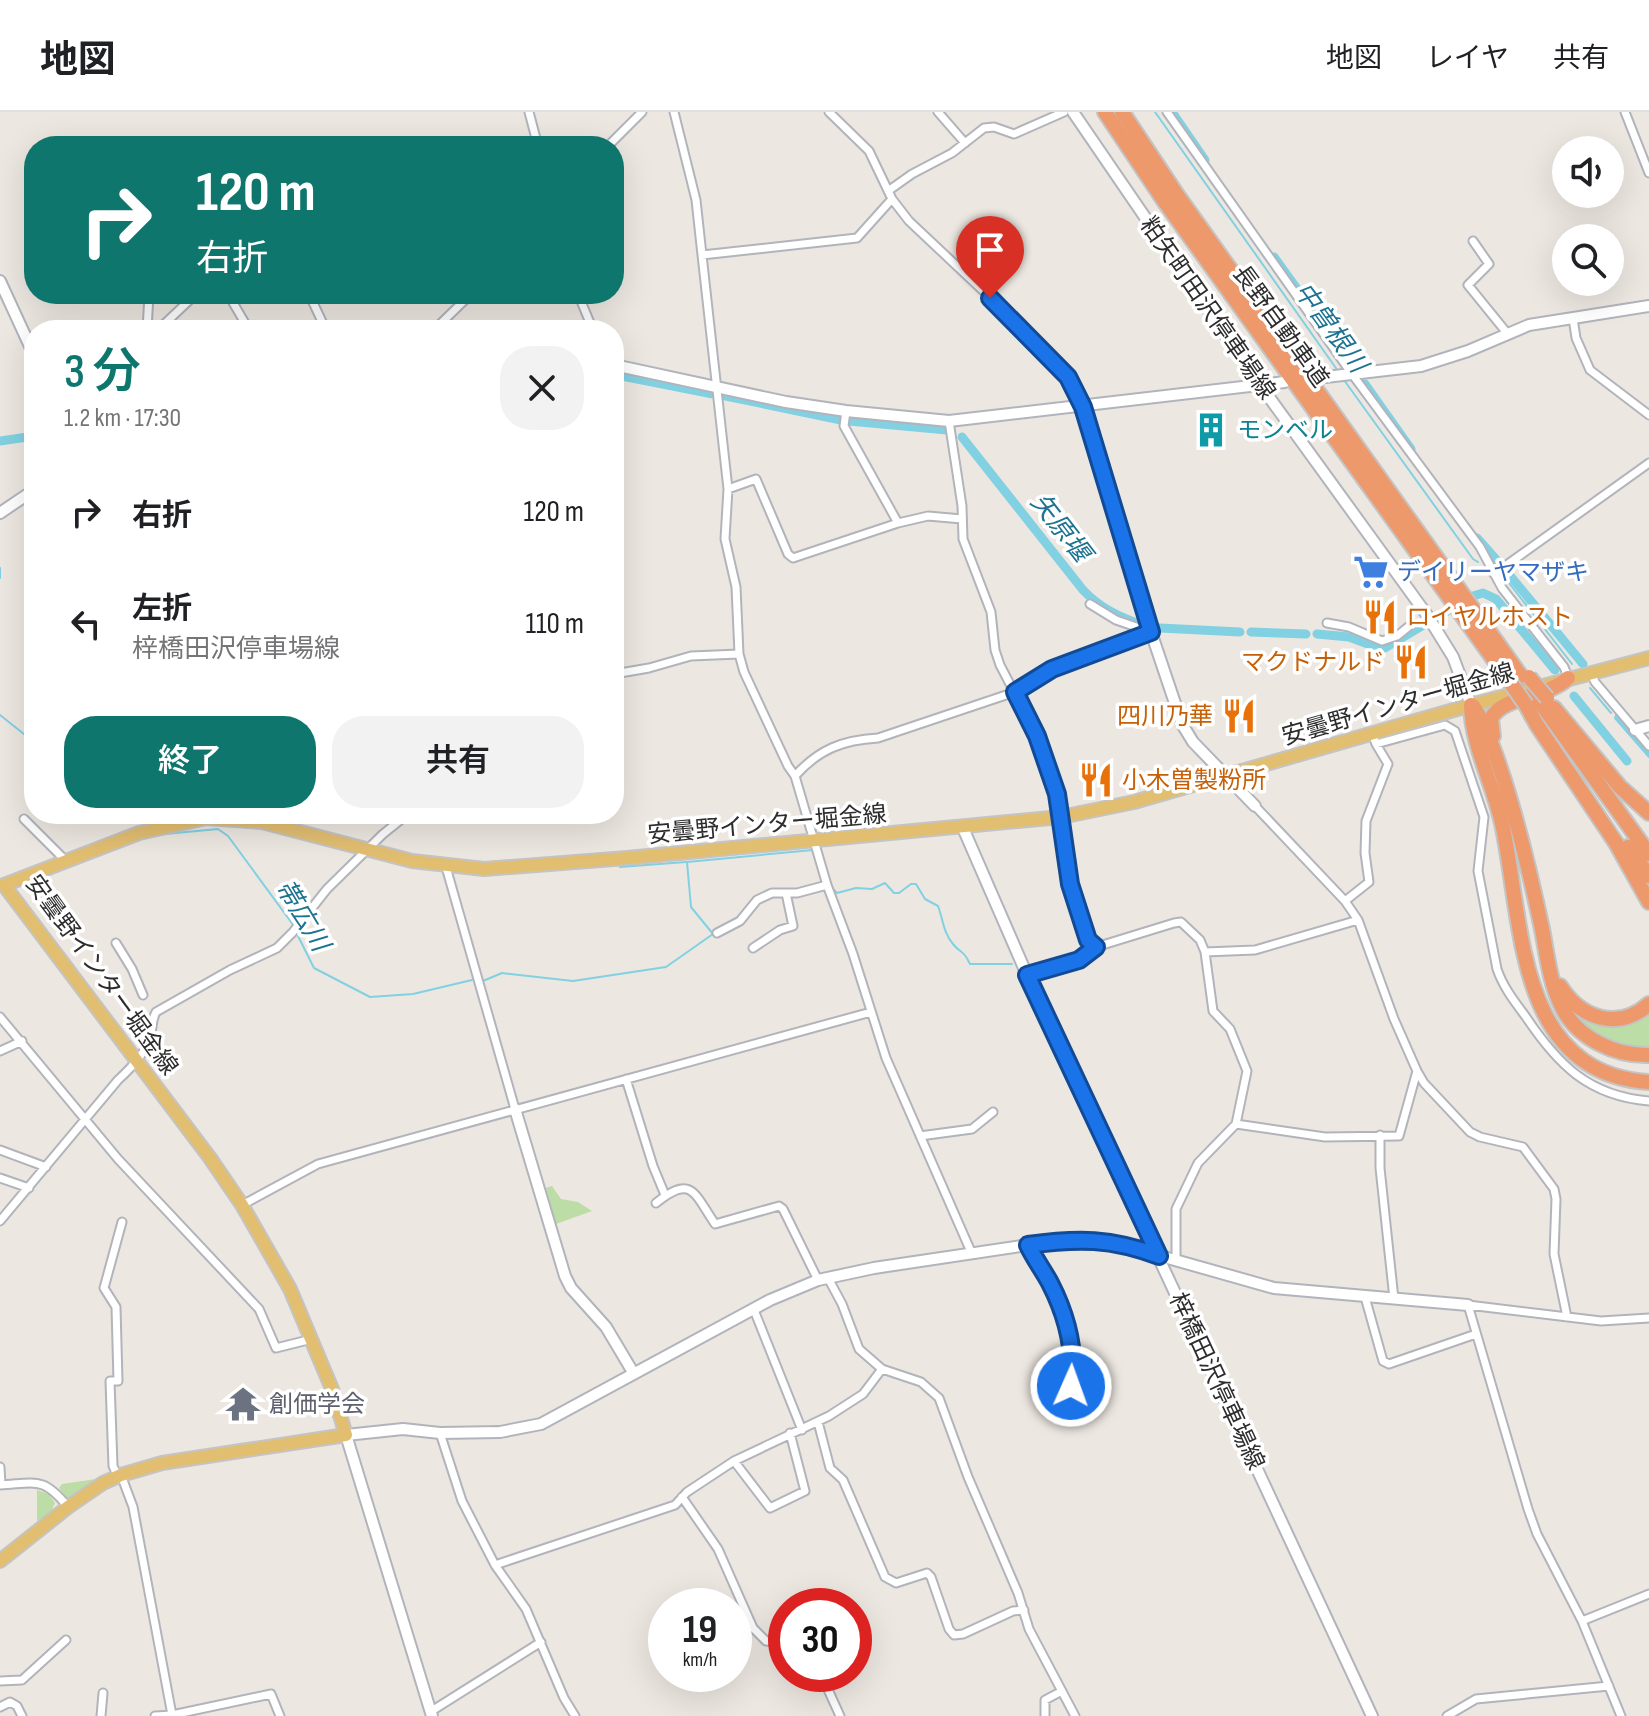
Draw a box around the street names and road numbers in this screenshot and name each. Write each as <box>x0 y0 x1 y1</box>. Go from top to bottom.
street label: 粕矢町田沢停車場線 <box>1134 212 1281 405</box>
street label: 長野自動車道 <box>1227 260 1335 393</box>
street label: 安曇野インター堀金線 <box>1279 657 1517 751</box>
street label: 安曇野インター堀金線 <box>646 800 888 849</box>
street label: 安曇野インター堀金線 <box>19 870 184 1081</box>
street label: 梓橋田沢停車場線 <box>1163 1288 1270 1474</box>

